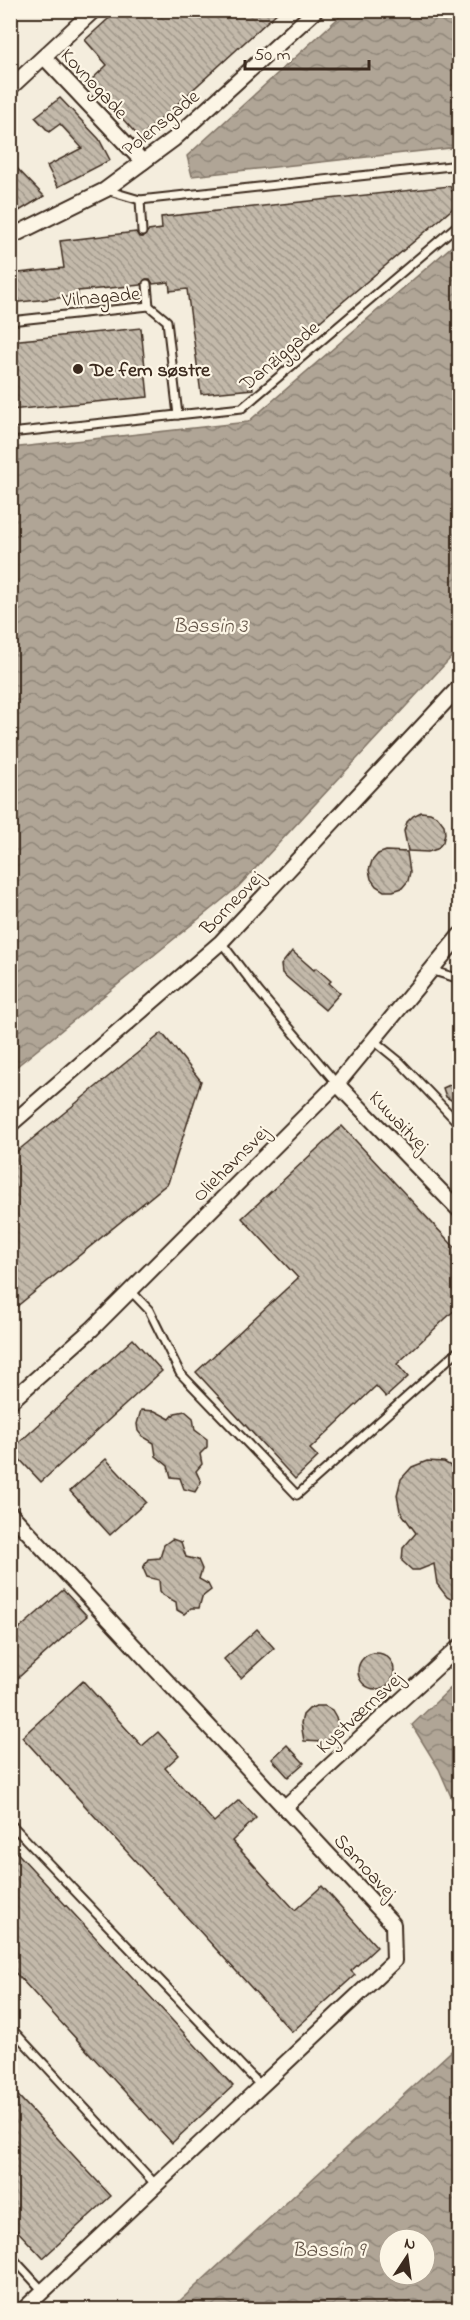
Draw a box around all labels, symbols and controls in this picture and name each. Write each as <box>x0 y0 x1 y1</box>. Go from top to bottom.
scale bar <box>245 33 370 71</box>
street label: Kovnogade <box>52 43 134 128</box>
text: 50 m <box>254 43 291 69</box>
street label: Polensgade <box>116 84 207 165</box>
street label: Vilnagade <box>60 281 141 317</box>
street label: Danziggade <box>234 315 327 400</box>
place label: De fem søstre <box>89 357 211 386</box>
marker: De fem søstre <box>71 362 85 376</box>
water label: Bassin 3 <box>173 612 249 642</box>
street label: Borneovej <box>194 864 272 944</box>
street label: Kuwaitvej <box>361 1085 436 1161</box>
street label: Oliehavnsvej <box>187 1119 278 1210</box>
street label: Kystværnsvej <box>311 1665 411 1762</box>
street label: Samoavej <box>326 1828 403 1908</box>
north arrow <box>377 2227 437 2287</box>
text: N <box>402 2231 418 2257</box>
water label: Bassin 9 <box>292 2236 367 2266</box>

